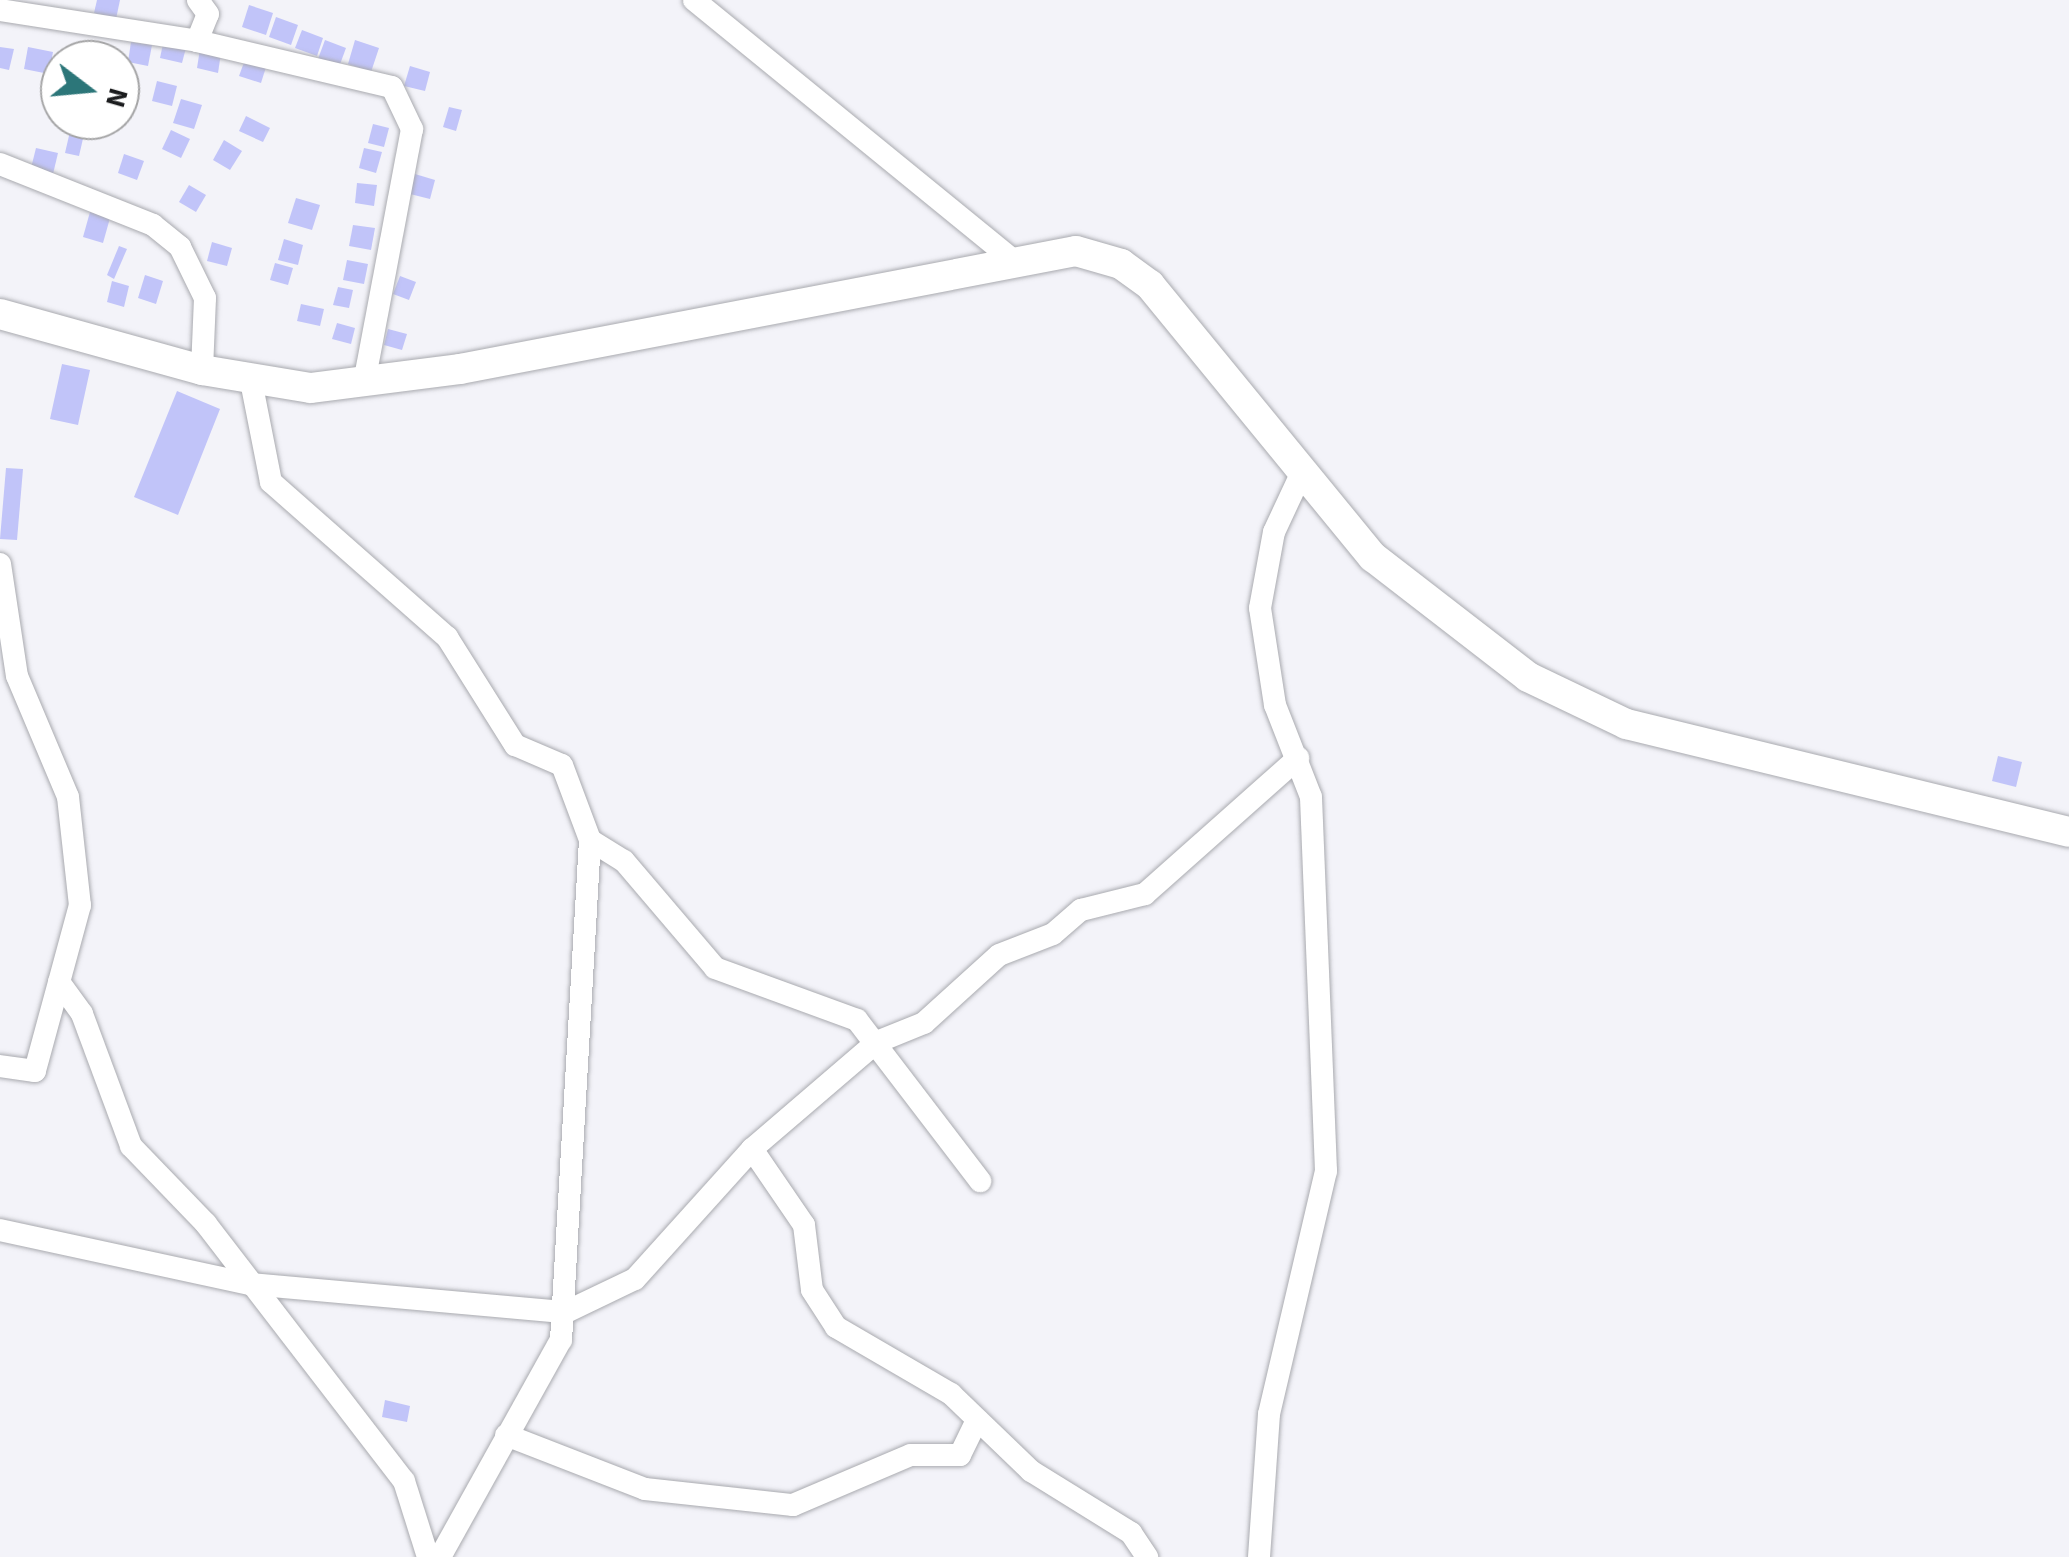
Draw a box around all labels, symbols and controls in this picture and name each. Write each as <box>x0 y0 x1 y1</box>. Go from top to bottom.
north arrow <box>40 40 140 140</box>
text: N <box>95 83 139 112</box>

